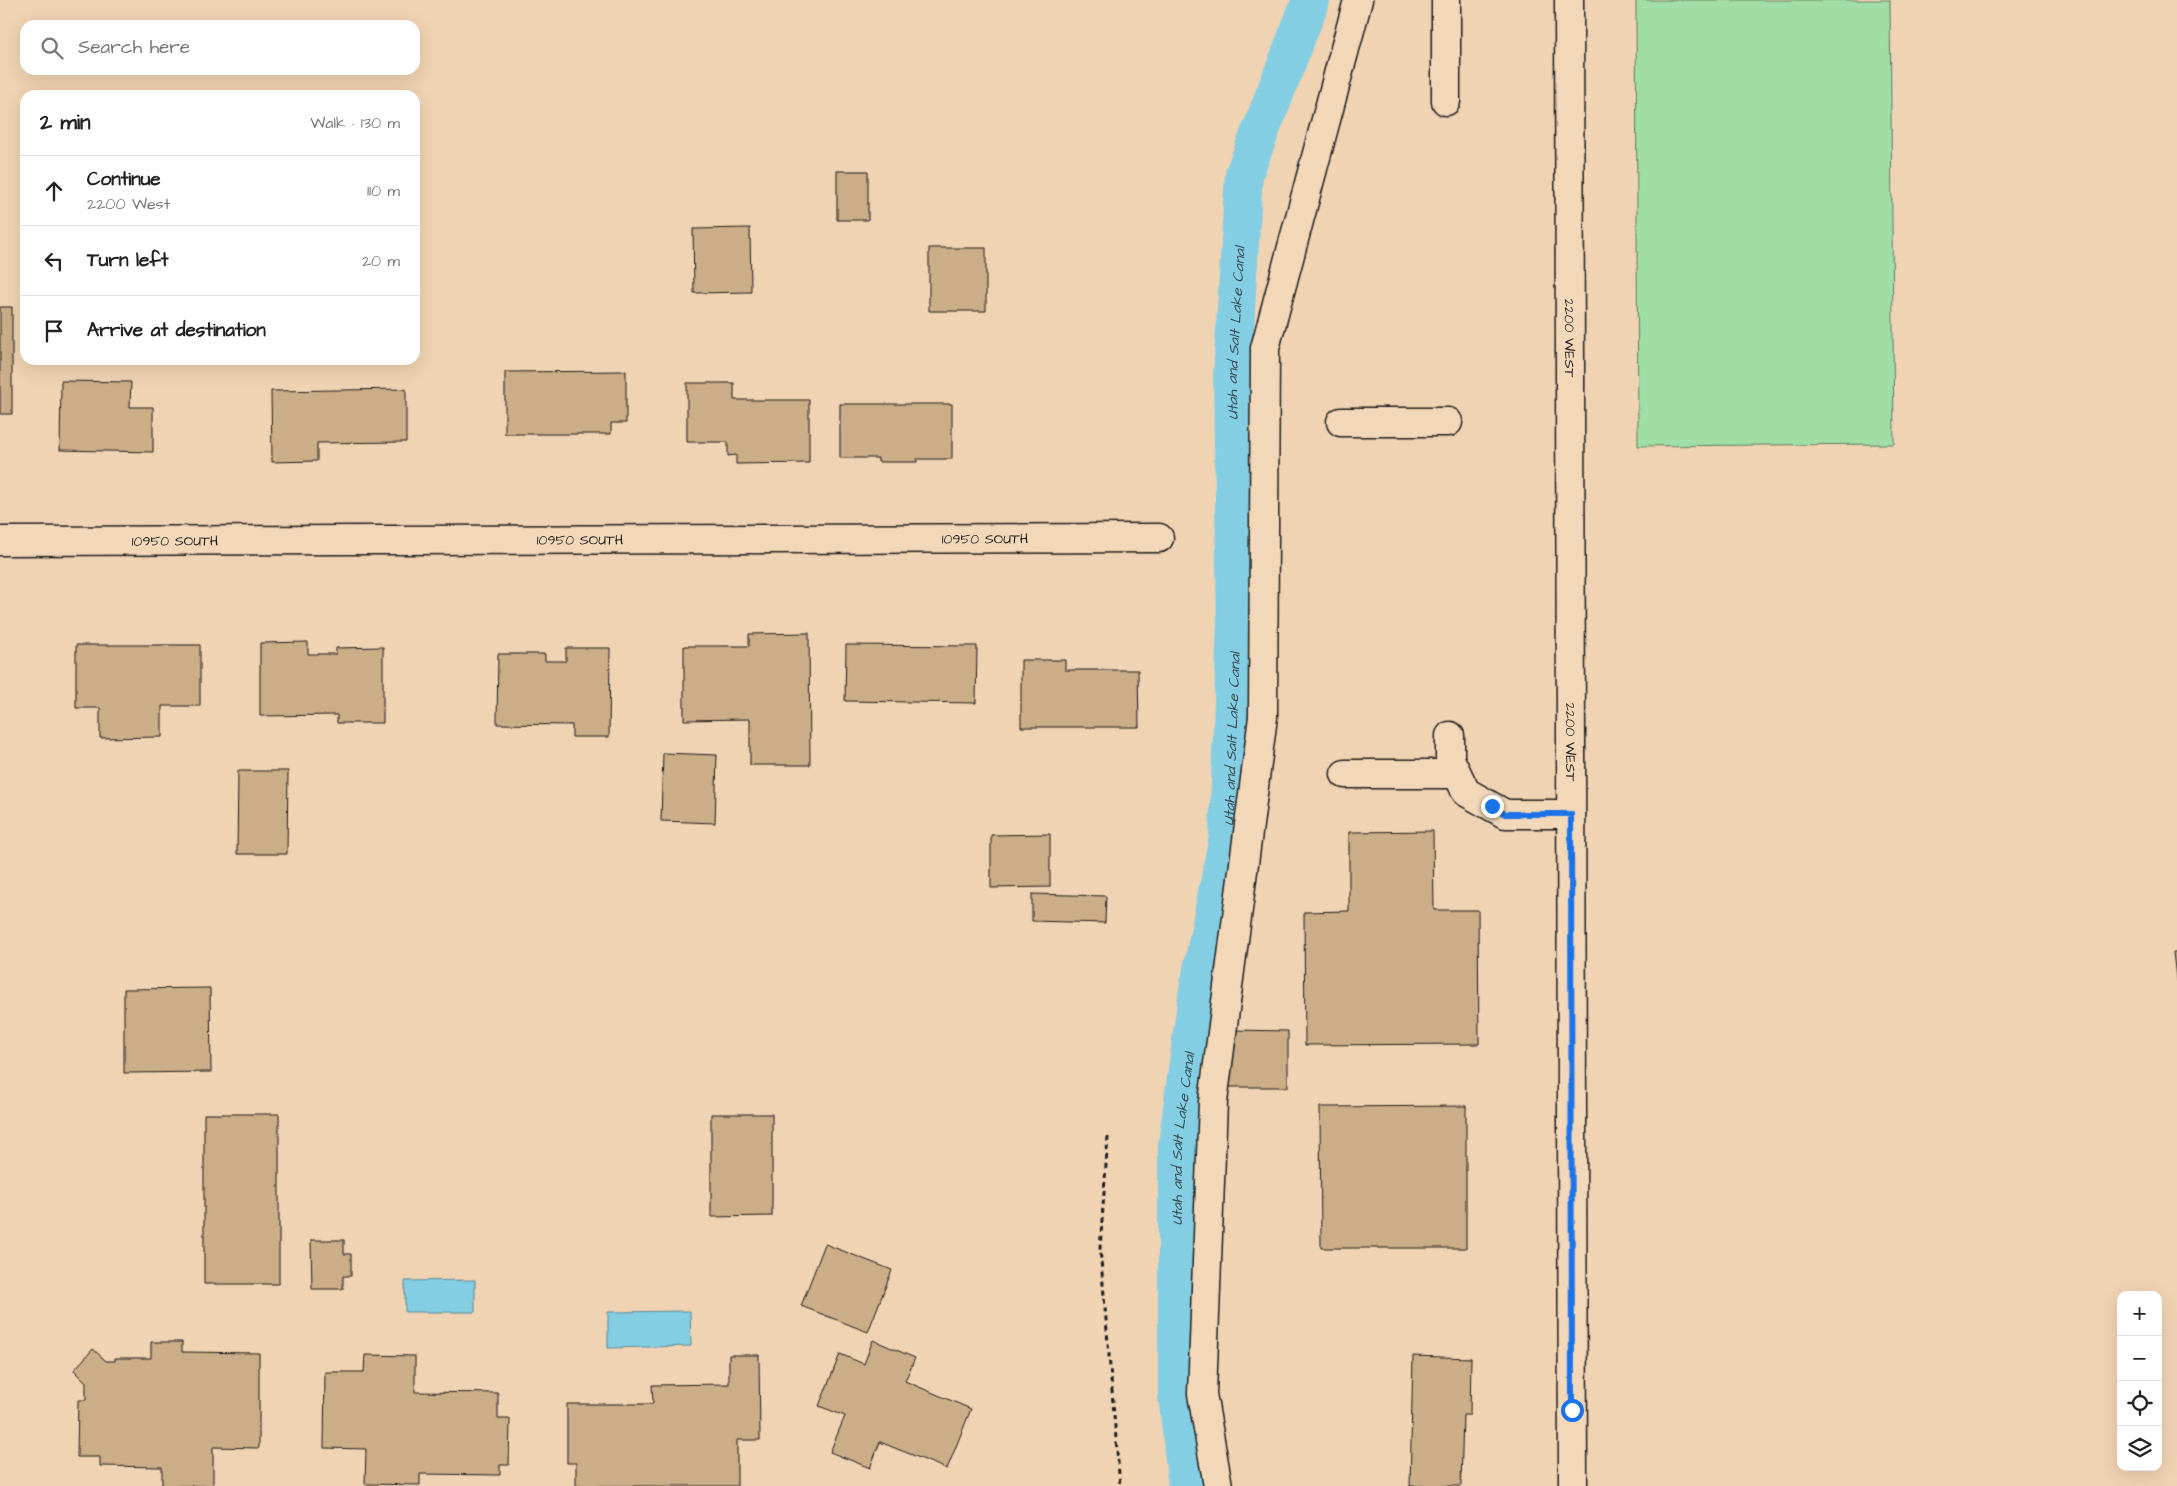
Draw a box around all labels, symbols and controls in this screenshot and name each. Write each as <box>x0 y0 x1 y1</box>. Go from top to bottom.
search box <box>20 20 420 75</box>
icon: search <box>38 34 66 62</box>
text: Search here <box>78 34 190 61</box>
text: 2 min <box>40 108 90 137</box>
text: Walk · 130 m <box>310 112 400 134</box>
text: Continue <box>87 166 161 193</box>
icon: ahead <box>40 177 68 205</box>
text: 110 m <box>367 180 400 202</box>
text: 2200 West <box>87 193 170 215</box>
water label: Utah and Salt Lake Canal <box>1222 244 1251 420</box>
icon: left <box>40 247 68 275</box>
text: Turn left <box>87 247 168 274</box>
text: 20 m <box>362 250 400 272</box>
street label: 2200 WEST <box>1559 299 1579 378</box>
icon: arrive <box>40 317 68 345</box>
text: Arrive at destination <box>87 317 266 344</box>
street label: 10950 SOUTH <box>942 529 1029 550</box>
street label: 10950 SOUTH <box>537 530 624 551</box>
street label: 10950 SOUTH <box>132 531 219 552</box>
water label: Utah and Salt Lake Canal <box>1218 650 1246 826</box>
street label: 2200 WEST <box>1560 703 1580 782</box>
route end <box>1481 795 1504 818</box>
water label: Utah and Salt Lake Canal <box>1167 1050 1201 1225</box>
map controls <box>2117 1291 2162 1471</box>
button: + <box>2117 1291 2162 1336</box>
button: − <box>2117 1336 2162 1381</box>
button: locate <box>2117 1381 2162 1426</box>
route start <box>1561 1399 1584 1422</box>
button: layers <box>2117 1426 2162 1471</box>

